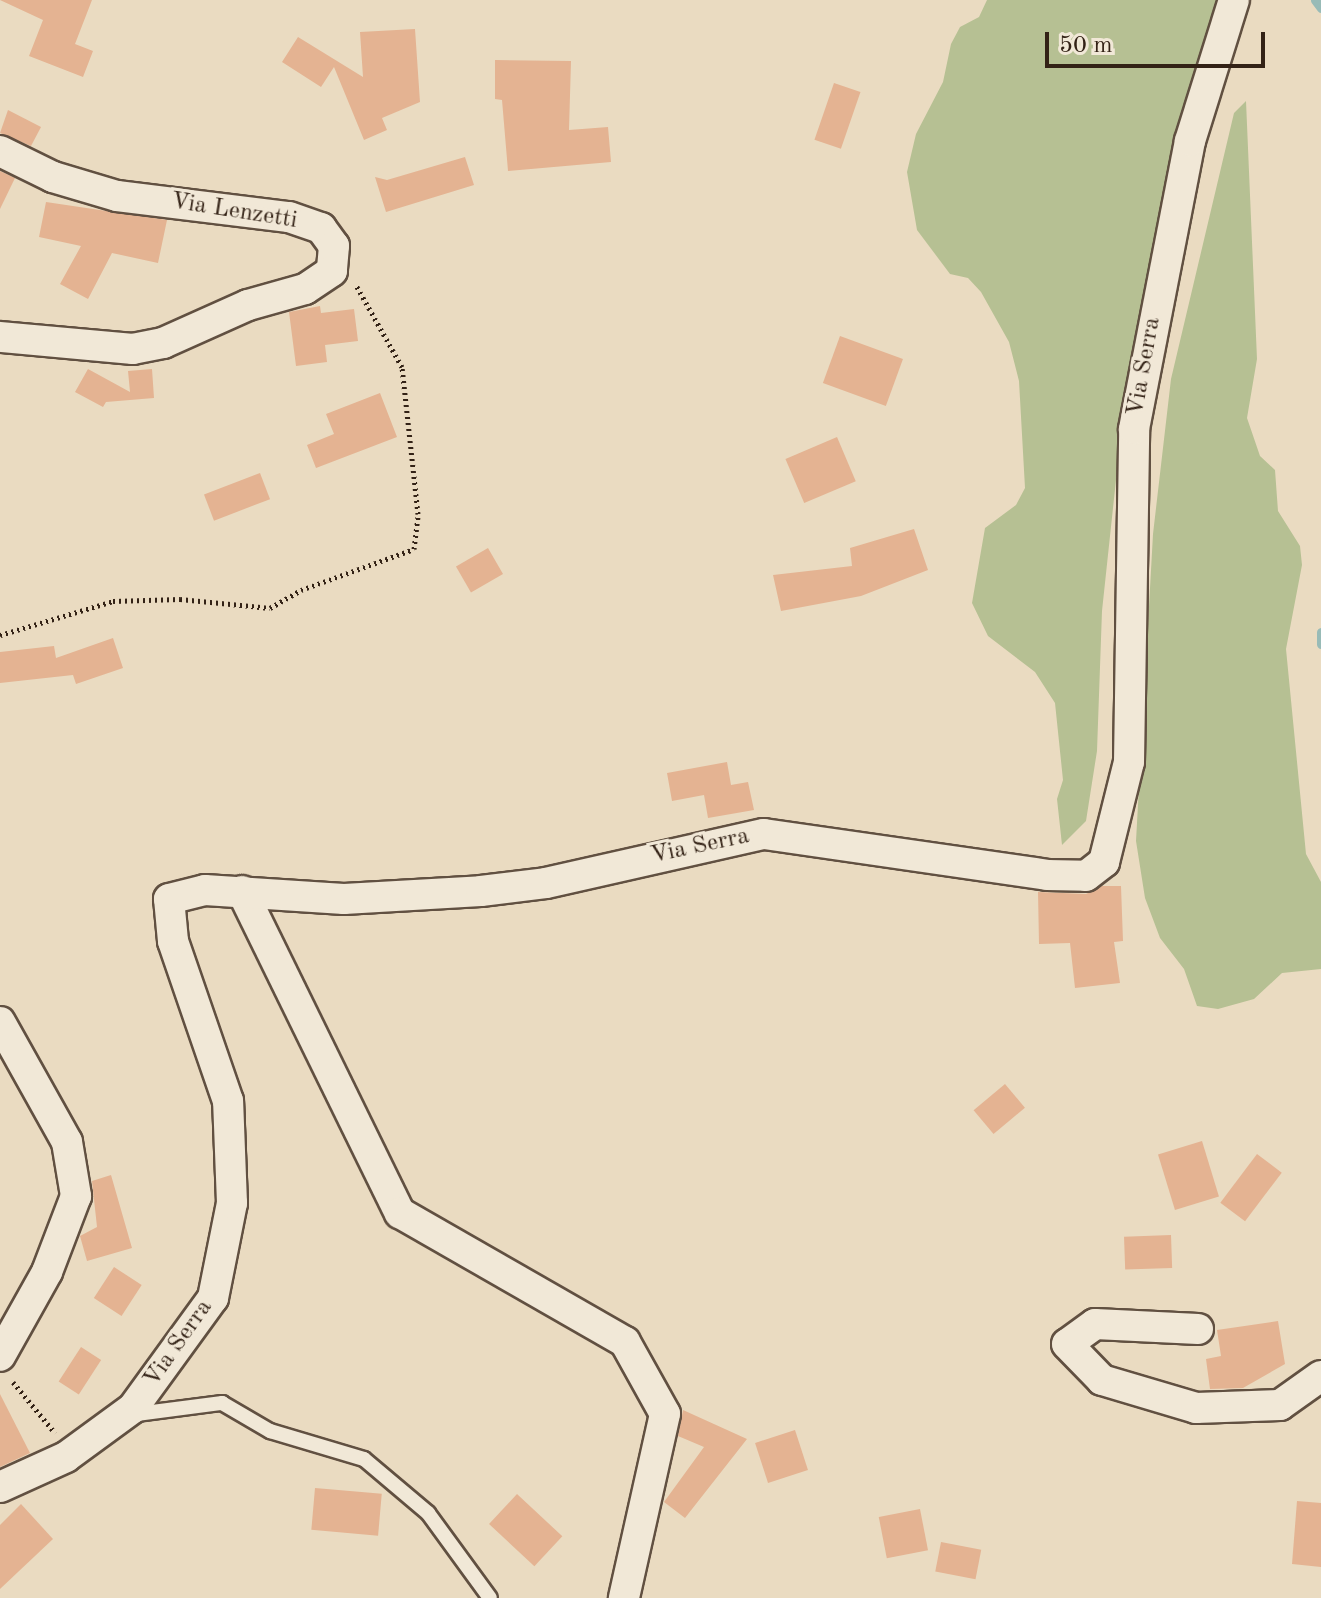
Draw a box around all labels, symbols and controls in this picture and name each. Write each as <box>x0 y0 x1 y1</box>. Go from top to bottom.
scale bar <box>1049 16 1269 66</box>
text: 50 m <box>1059 34 1113 58</box>
street label: Via Lenzetti <box>169 188 299 236</box>
street label: Via Serra <box>1122 315 1168 419</box>
street label: Via Serra <box>648 823 752 871</box>
street label: Via Serra <box>139 1295 219 1393</box>

